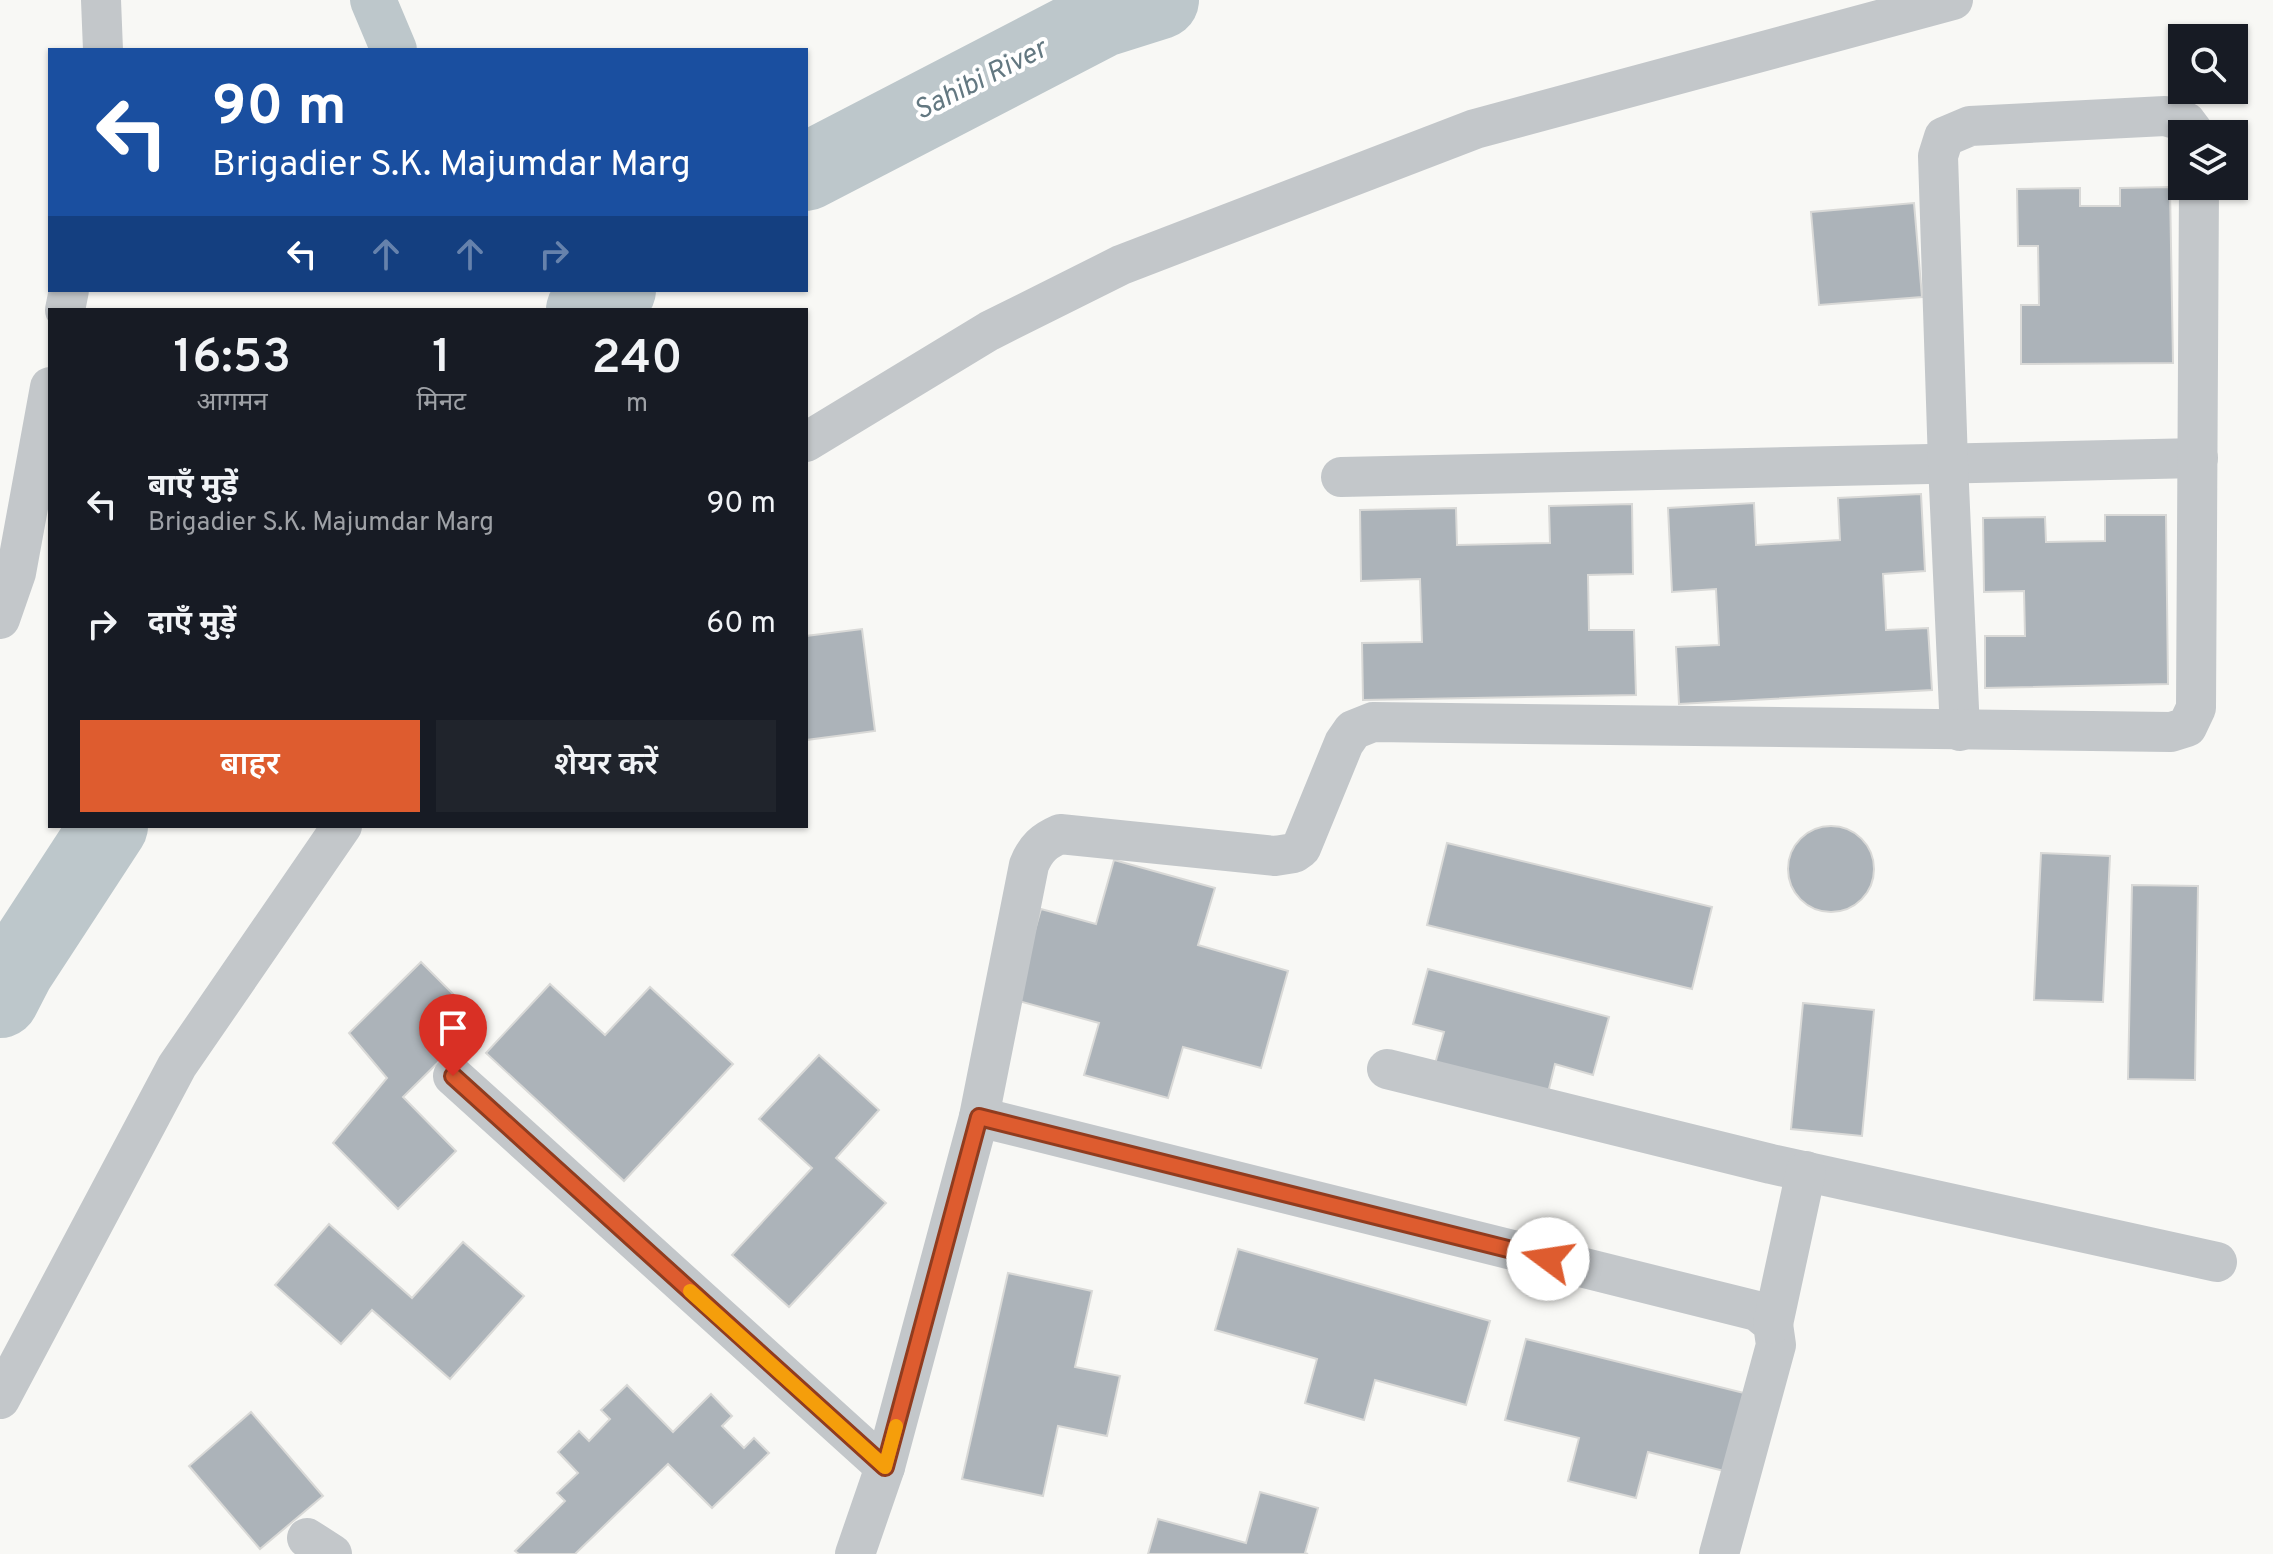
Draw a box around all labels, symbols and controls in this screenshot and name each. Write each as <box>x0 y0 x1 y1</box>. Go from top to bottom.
map controls <box>2168 24 2248 200</box>
button: search <box>2168 24 2248 104</box>
water label: Sahibi River <box>908 31 1056 130</box>
text: 90 m <box>212 74 347 144</box>
icon: left <box>80 80 184 184</box>
button: layers <box>2168 120 2248 200</box>
text: Brigadier S.K. Majumdar Marg <box>212 143 691 189</box>
icon: left <box>280 232 324 276</box>
icon: ahead <box>364 232 408 276</box>
icon: ahead <box>448 232 492 276</box>
icon: right <box>532 232 576 276</box>
text: 16:53 <box>173 329 291 389</box>
text: 1 <box>432 329 451 389</box>
text: 240 <box>592 330 683 390</box>
text: आगमन <box>197 387 268 420</box>
text: मिनट <box>416 387 466 420</box>
text: m <box>626 388 648 421</box>
text: बाएँ मुड़ें <box>148 469 238 506</box>
icon: left <box>80 482 124 526</box>
text: 90 m <box>707 486 776 523</box>
text: Brigadier S.K. Majumdar Marg <box>148 507 494 540</box>
icon: right <box>80 602 124 646</box>
text: दाएँ मुड़ें <box>148 606 236 643</box>
text: 60 m <box>706 606 776 643</box>
button: बाहर <box>80 720 420 812</box>
button: शेयर करें <box>436 720 776 812</box>
pin <box>419 994 487 1076</box>
icon: arrive <box>431 1006 475 1050</box>
position arrow <box>1506 1217 1590 1301</box>

